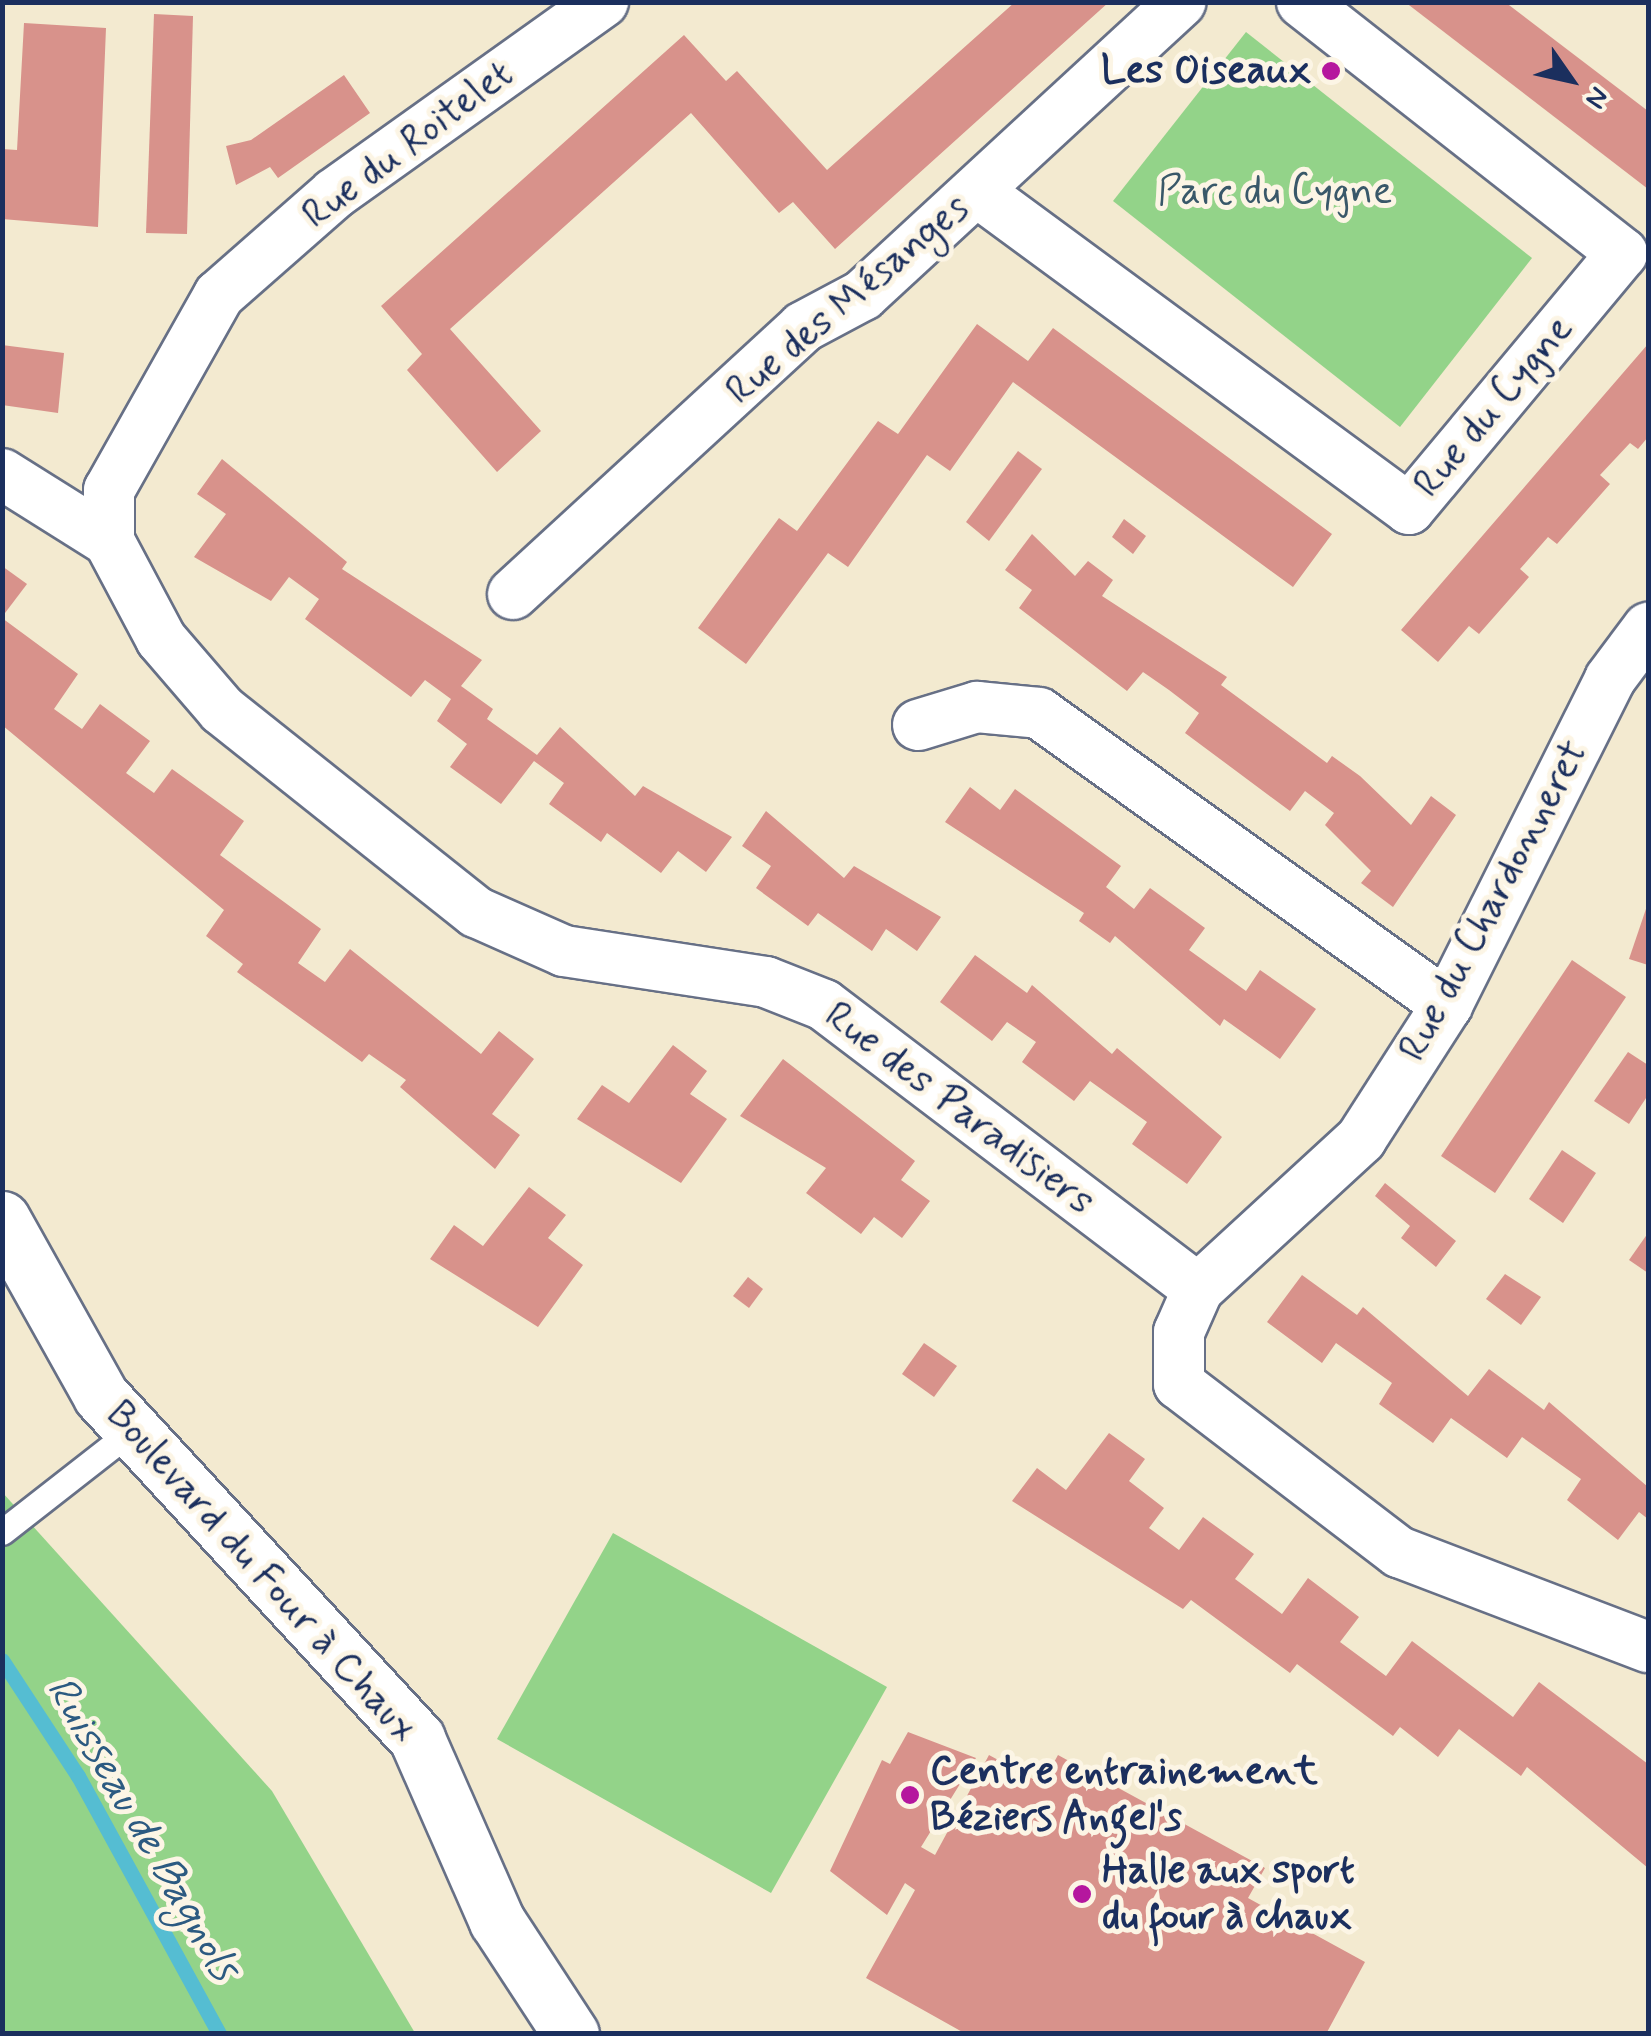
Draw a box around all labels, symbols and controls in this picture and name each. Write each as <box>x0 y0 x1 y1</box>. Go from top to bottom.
north arrow <box>1521 30 1621 130</box>
place label: Les Oiseaux <box>1108 47 1311 95</box>
street label: Rue du Roitelet <box>294 51 522 239</box>
marker: Les Oiseaux <box>1320 60 1342 82</box>
text: N <box>1576 79 1617 115</box>
park label: Parc du Cygne <box>1154 168 1396 216</box>
street label: Rue des Mésanges <box>716 183 980 417</box>
street label: Rue du Cygne <box>1403 305 1585 509</box>
street label: Rue du Chardonneret <box>1388 730 1600 1072</box>
street label: Rue des Paradisiers <box>815 993 1103 1225</box>
street label: Boulevard du Four à Chaux <box>98 1395 424 1749</box>
water label: Ruisseau de Bagnols <box>31 1663 251 1995</box>
place label: Centre entrainement Béziers Angel's <box>930 1748 1316 1842</box>
marker: Centre entrainement Béziers Angel's <box>899 1784 921 1806</box>
place label: Halle aux sport du four à chaux <box>1102 1847 1359 1941</box>
marker: Halle aux sport du four à chaux <box>1071 1883 1093 1905</box>

